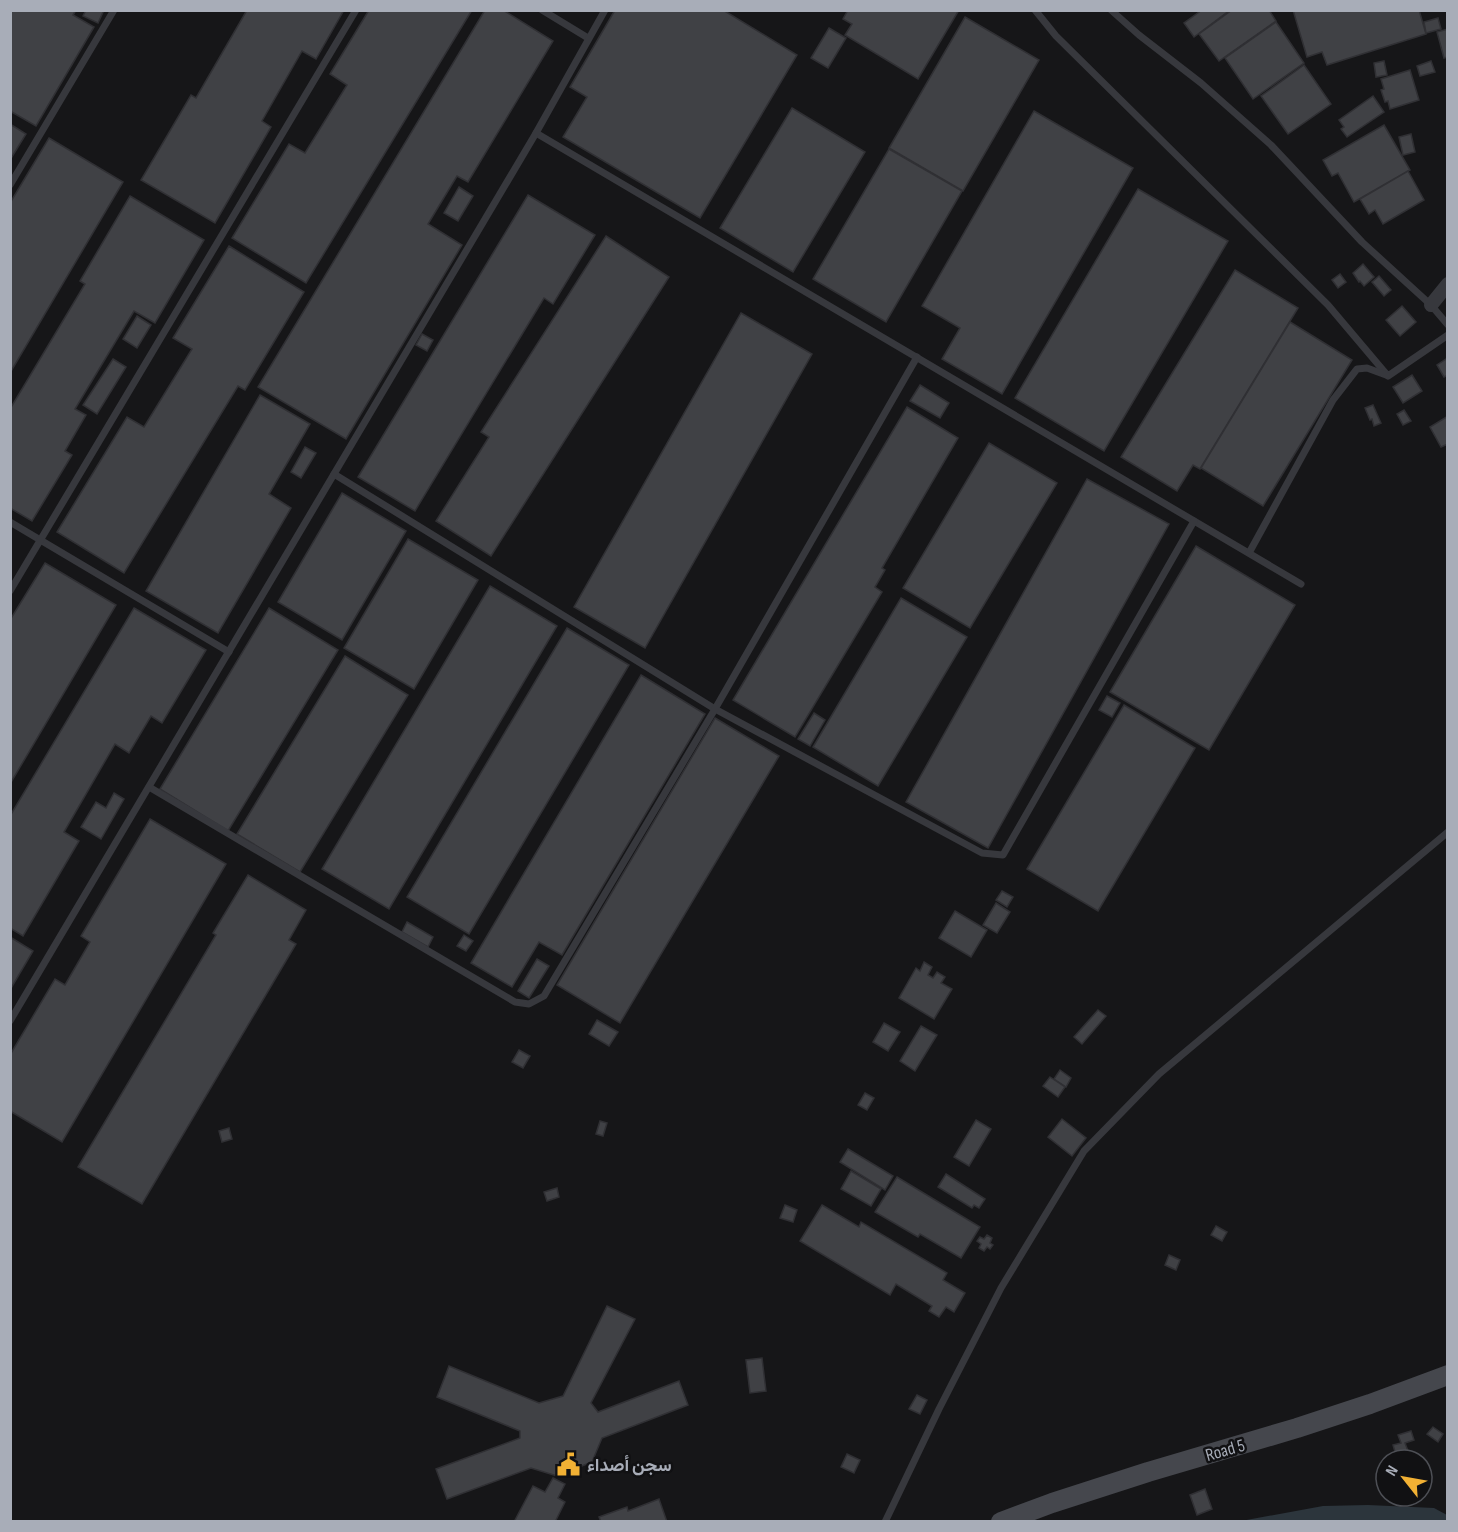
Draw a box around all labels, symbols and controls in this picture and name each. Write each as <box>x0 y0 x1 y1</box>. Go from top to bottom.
street label: Road 5 <box>1203 1435 1247 1466</box>
north arrow <box>1374 1448 1434 1508</box>
public building icon: سجن أصداء <box>556 1452 582 1478</box>
place label: سجن أصداء <box>587 1455 672 1476</box>
text: N <box>1382 1462 1403 1480</box>

